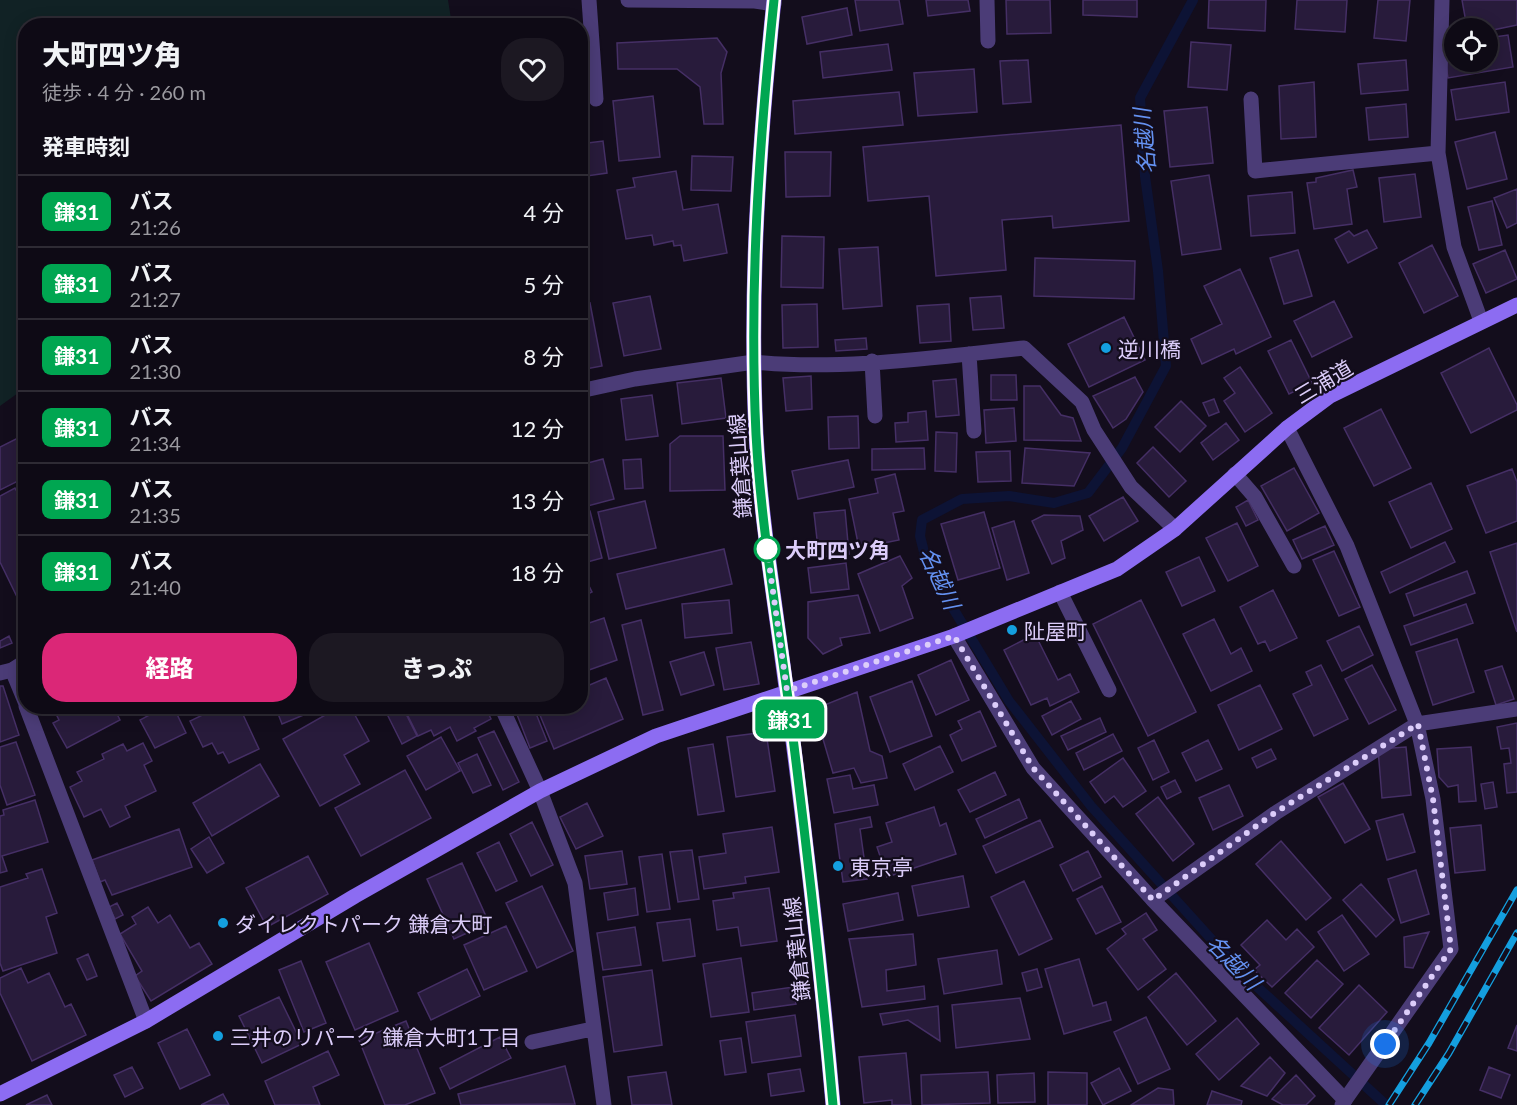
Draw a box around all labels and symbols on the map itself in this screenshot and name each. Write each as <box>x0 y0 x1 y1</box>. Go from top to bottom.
water label: 名越川 <box>1128 105 1160 175</box>
place label: 逆川橋 <box>1118 336 1181 361</box>
marker: 逆川橋 <box>1099 341 1113 355</box>
street label: 三浦道 <box>1290 354 1356 408</box>
street label: 鎌倉葉山線 <box>723 413 755 519</box>
marker: 大町四ツ角 <box>754 536 780 562</box>
place label: 大町四ツ角 <box>785 537 890 562</box>
water label: 名越川 <box>914 542 967 615</box>
place label: 阯屋町 <box>1024 618 1087 643</box>
marker: 阯屋町 <box>1005 623 1019 637</box>
line badge: 鎌31 <box>756 700 824 738</box>
place label: 東京亭 <box>850 854 913 879</box>
marker: 東京亭 <box>831 859 845 873</box>
street label: 鎌倉葉山線 <box>778 895 814 1003</box>
place label: ダイレクトパーク 鎌倉大町 <box>235 911 492 936</box>
marker: ダイレクトパーク 鎌倉大町 <box>216 916 230 930</box>
water label: 名越川 <box>1201 929 1268 997</box>
place label: 三井のリパーク 鎌倉大町1丁目 <box>230 1024 521 1049</box>
marker: 三井のリパーク 鎌倉大町1丁目 <box>211 1029 225 1043</box>
your location <box>1370 1029 1400 1059</box>

